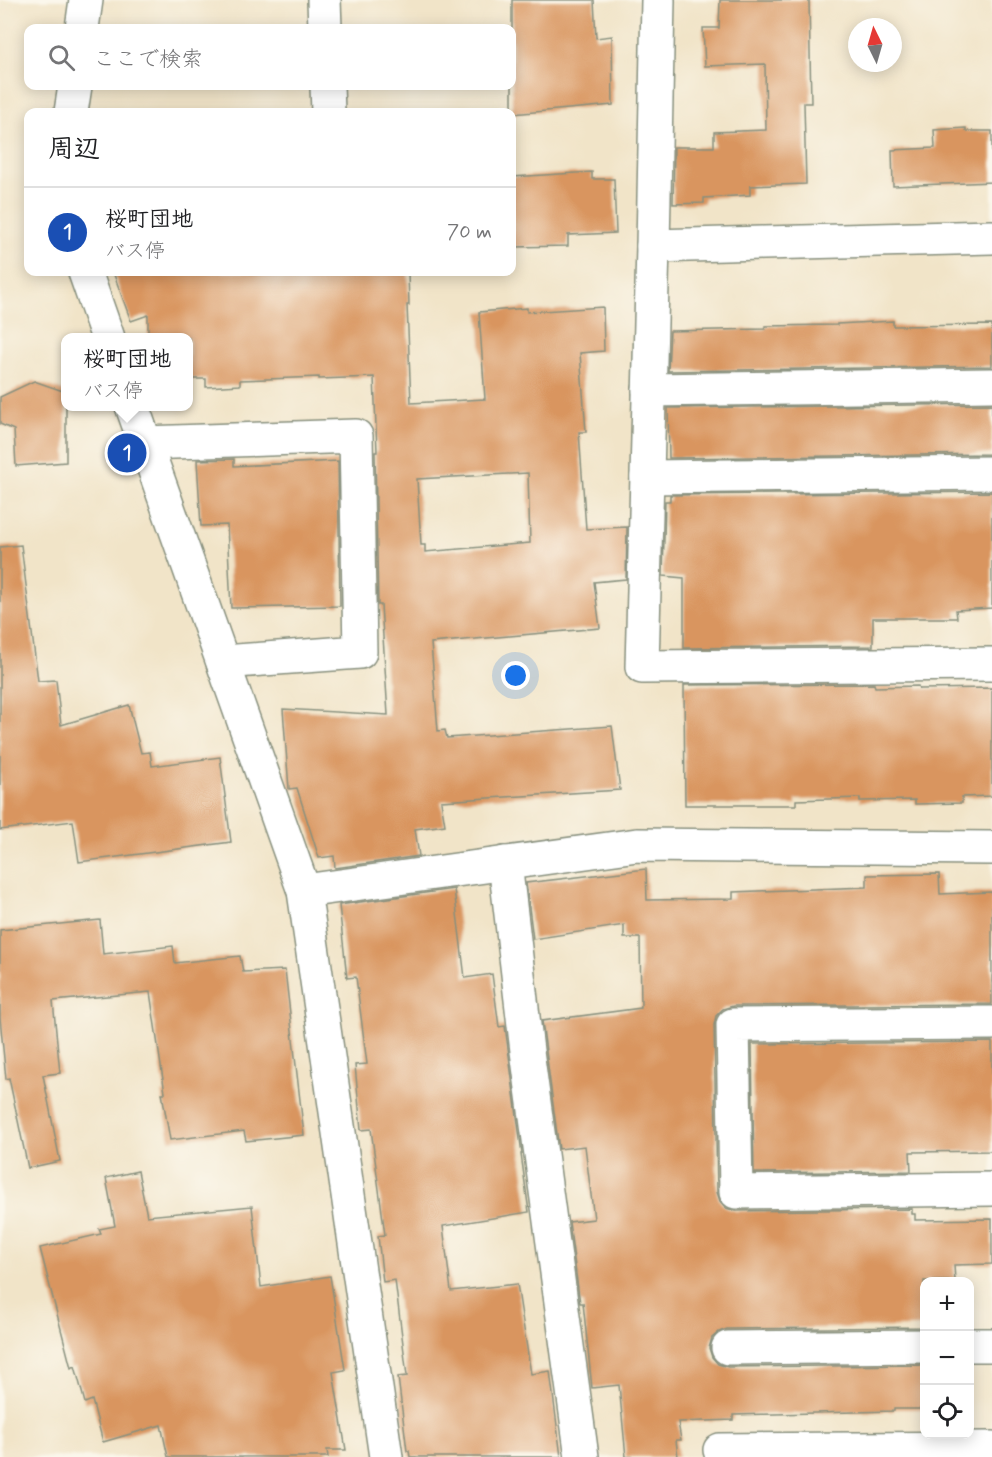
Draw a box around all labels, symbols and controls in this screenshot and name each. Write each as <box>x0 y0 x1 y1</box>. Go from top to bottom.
north arrow <box>848 18 902 72</box>
search box <box>24 24 516 90</box>
icon: search <box>45 41 78 74</box>
text: ここで検索 <box>93 46 203 74</box>
text: 周辺 <box>48 133 100 167</box>
text: 桜町団地 <box>105 206 193 234</box>
text: 1 <box>63 219 72 246</box>
text: 70 m <box>447 219 492 246</box>
text: バス停 <box>105 238 165 265</box>
popup <box>61 333 193 411</box>
text: 桜町団地 <box>83 346 171 374</box>
text: バス停 <box>83 378 143 405</box>
pin: 1 <box>108 430 146 476</box>
your location <box>501 661 530 690</box>
map controls <box>920 1277 974 1439</box>
button: + <box>920 1277 974 1331</box>
button: − <box>920 1331 974 1385</box>
button: locate <box>920 1385 974 1439</box>

